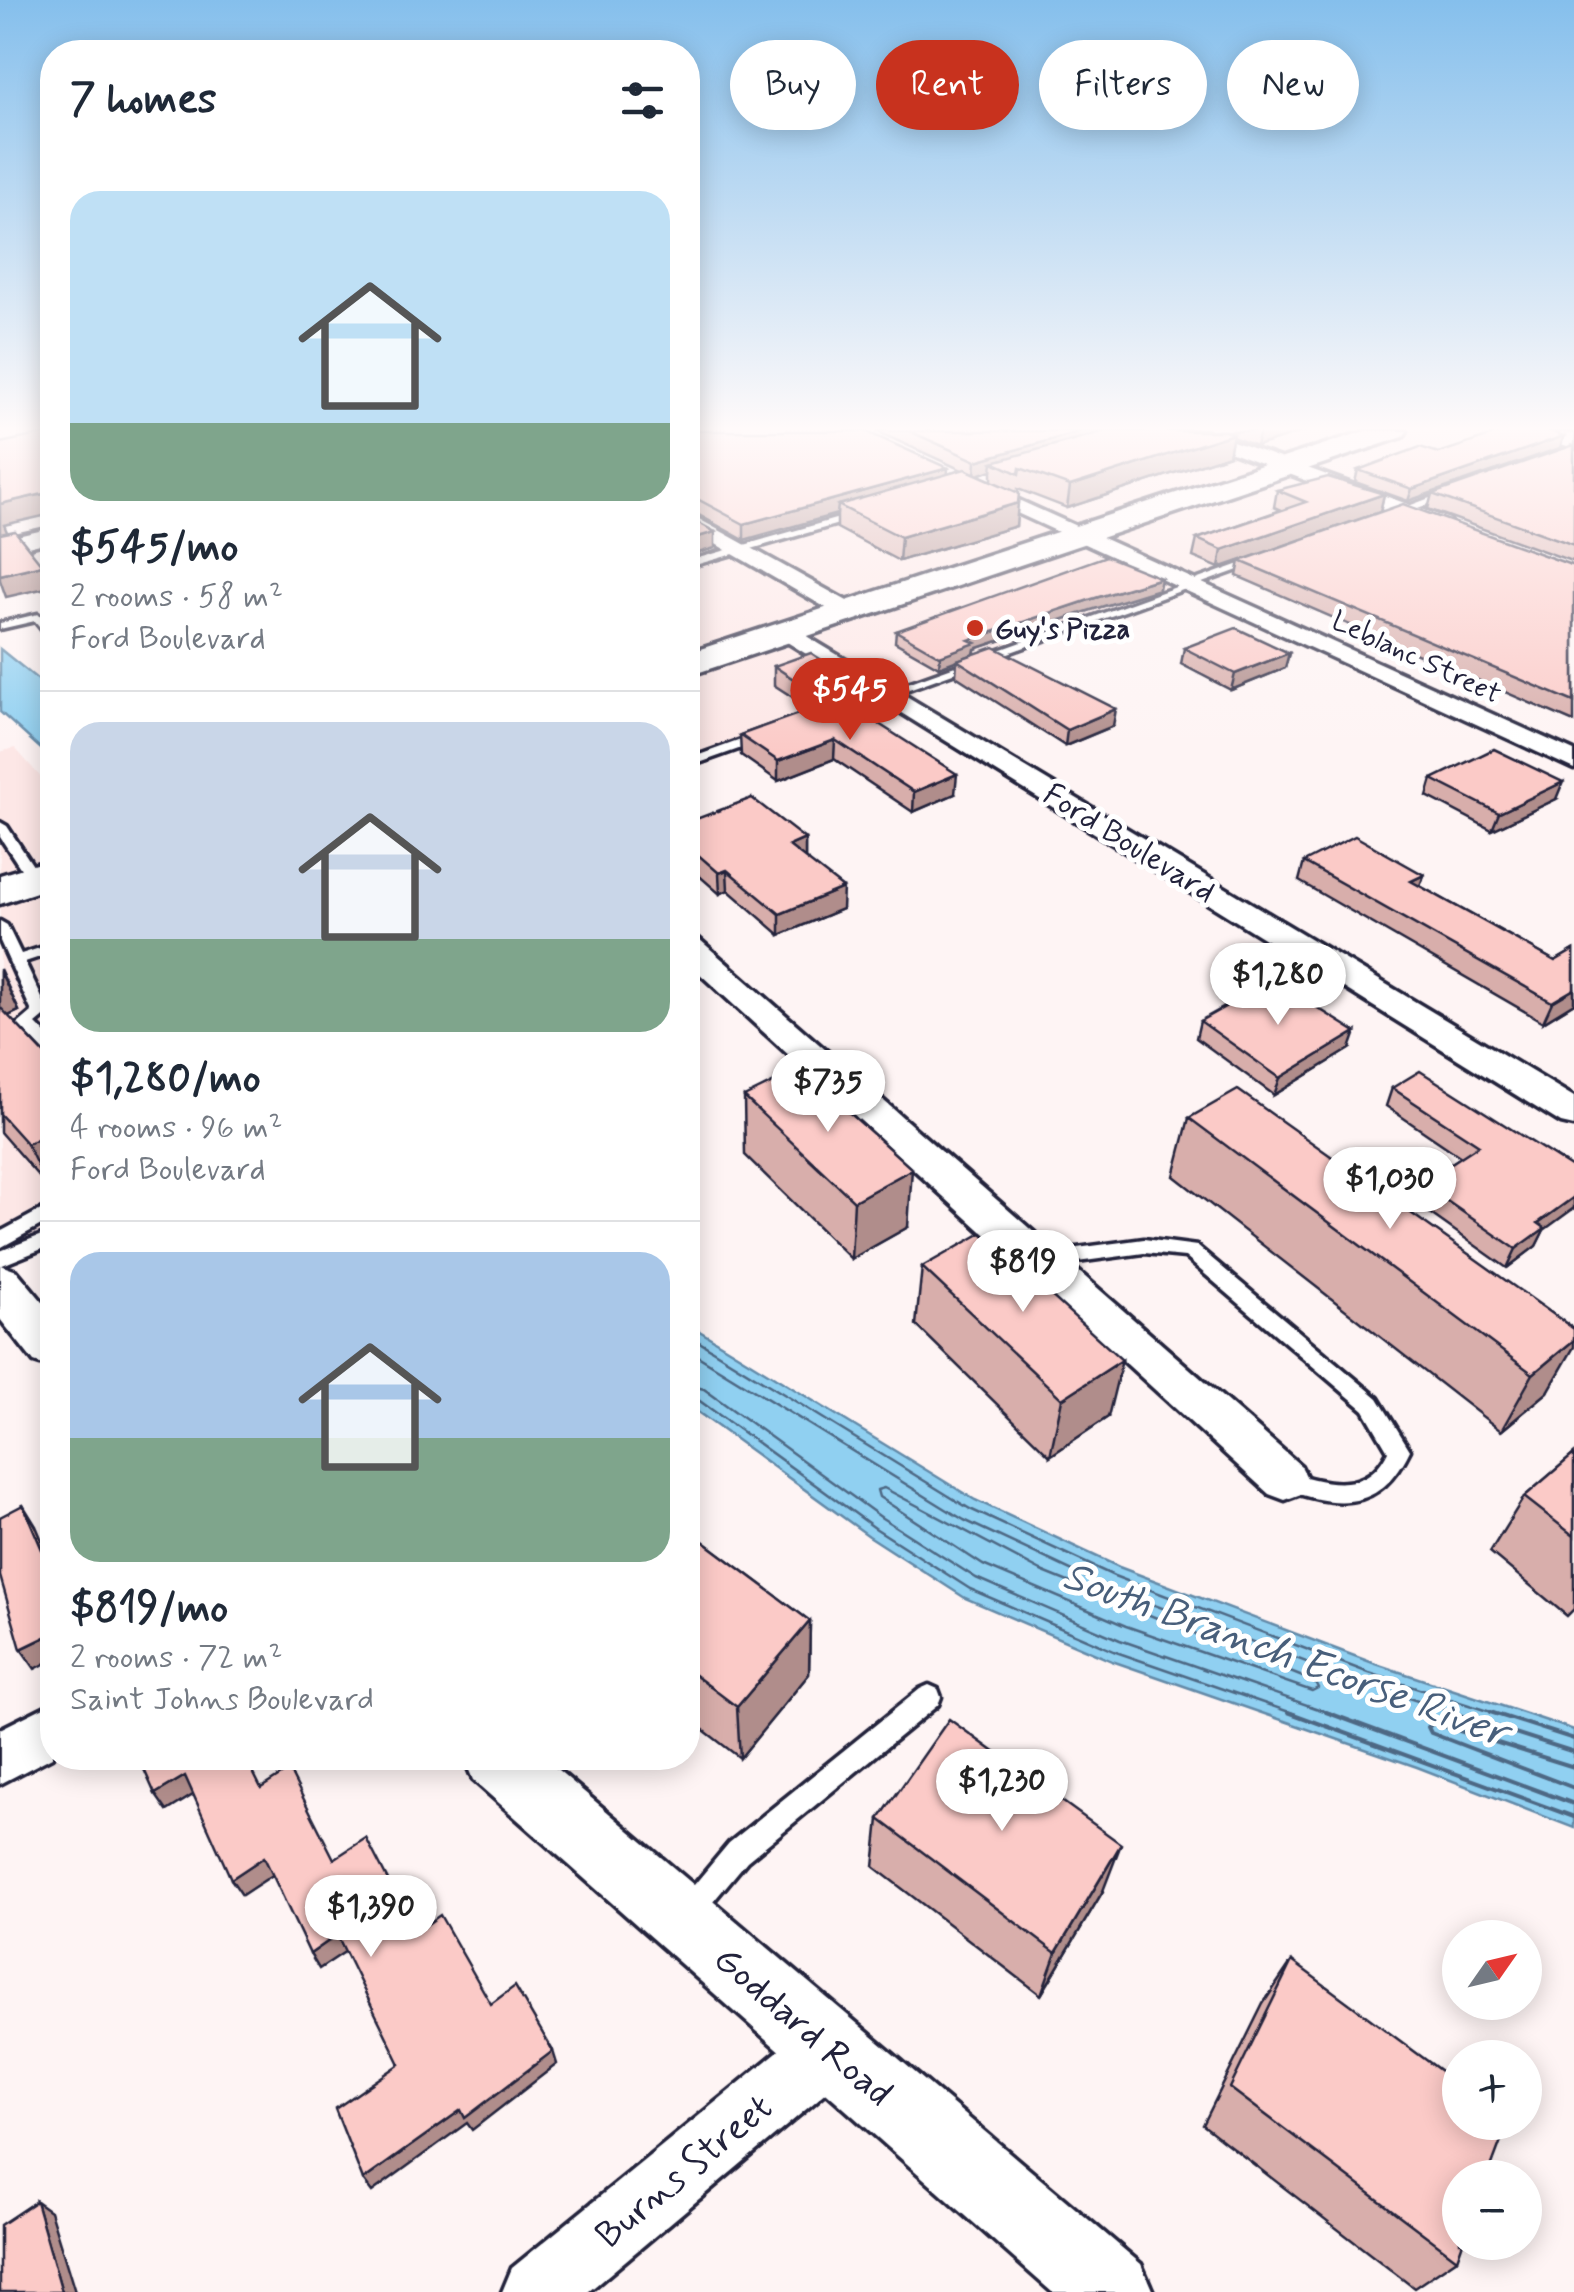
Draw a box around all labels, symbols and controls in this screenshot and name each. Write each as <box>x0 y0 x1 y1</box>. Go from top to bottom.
chip: Buy <box>730 40 856 130</box>
chip: Rent <box>876 40 1019 130</box>
chip: Filters <box>1039 40 1207 130</box>
chip: New <box>1227 40 1359 130</box>
text: 7 homes <box>70 73 217 128</box>
icon: filters <box>615 73 670 128</box>
icon: home <box>280 256 460 436</box>
text: $545/mo <box>70 521 238 576</box>
text: 2 rooms · 58 m² <box>70 576 283 618</box>
street label: Leblanc Street <box>1325 603 1507 714</box>
place label: Guy's Pizza <box>995 612 1130 649</box>
marker: Guy's Pizza <box>964 617 986 639</box>
text: Ford Boulevard <box>70 618 266 660</box>
pin: $545 <box>791 658 909 743</box>
text: $545 <box>812 669 888 711</box>
street label: Ford Boulevard <box>1035 774 1223 913</box>
icon: home <box>280 787 460 967</box>
pin: $1,280 <box>1197 943 1359 1028</box>
text: $1,280 <box>1232 954 1324 996</box>
pin: $735 <box>769 1050 887 1135</box>
text: $1,280/mo <box>70 1052 261 1107</box>
text: $735 <box>793 1061 863 1103</box>
text: 4 rooms · 96 m² <box>70 1107 283 1149</box>
pin: $1,030 <box>1309 1147 1471 1232</box>
text: Ford Boulevard <box>70 1149 266 1191</box>
text: $1,030 <box>1345 1158 1435 1200</box>
pin: $819 <box>964 1230 1082 1315</box>
text: $819 <box>989 1241 1057 1283</box>
icon: home <box>280 1317 460 1497</box>
water label: South Branch Ecorse River <box>1055 1549 1520 1763</box>
text: $819/mo <box>70 1582 228 1637</box>
text: 2 rooms · 72 m² <box>70 1637 283 1679</box>
text: Saint Johns Boulevard <box>70 1679 374 1721</box>
pin: $1,230 <box>921 1749 1083 1834</box>
text: $1,230 <box>958 1760 1046 1802</box>
pin: $1,390 <box>290 1875 452 1960</box>
text: $1,390 <box>327 1886 415 1928</box>
north arrow <box>1442 1920 1542 2020</box>
map controls <box>1442 1920 1542 2260</box>
street label: Goddard Road <box>703 1936 902 2118</box>
button: + <box>1442 2040 1542 2140</box>
street label: Burns Street <box>586 2084 783 2260</box>
button: − <box>1442 2160 1542 2260</box>

